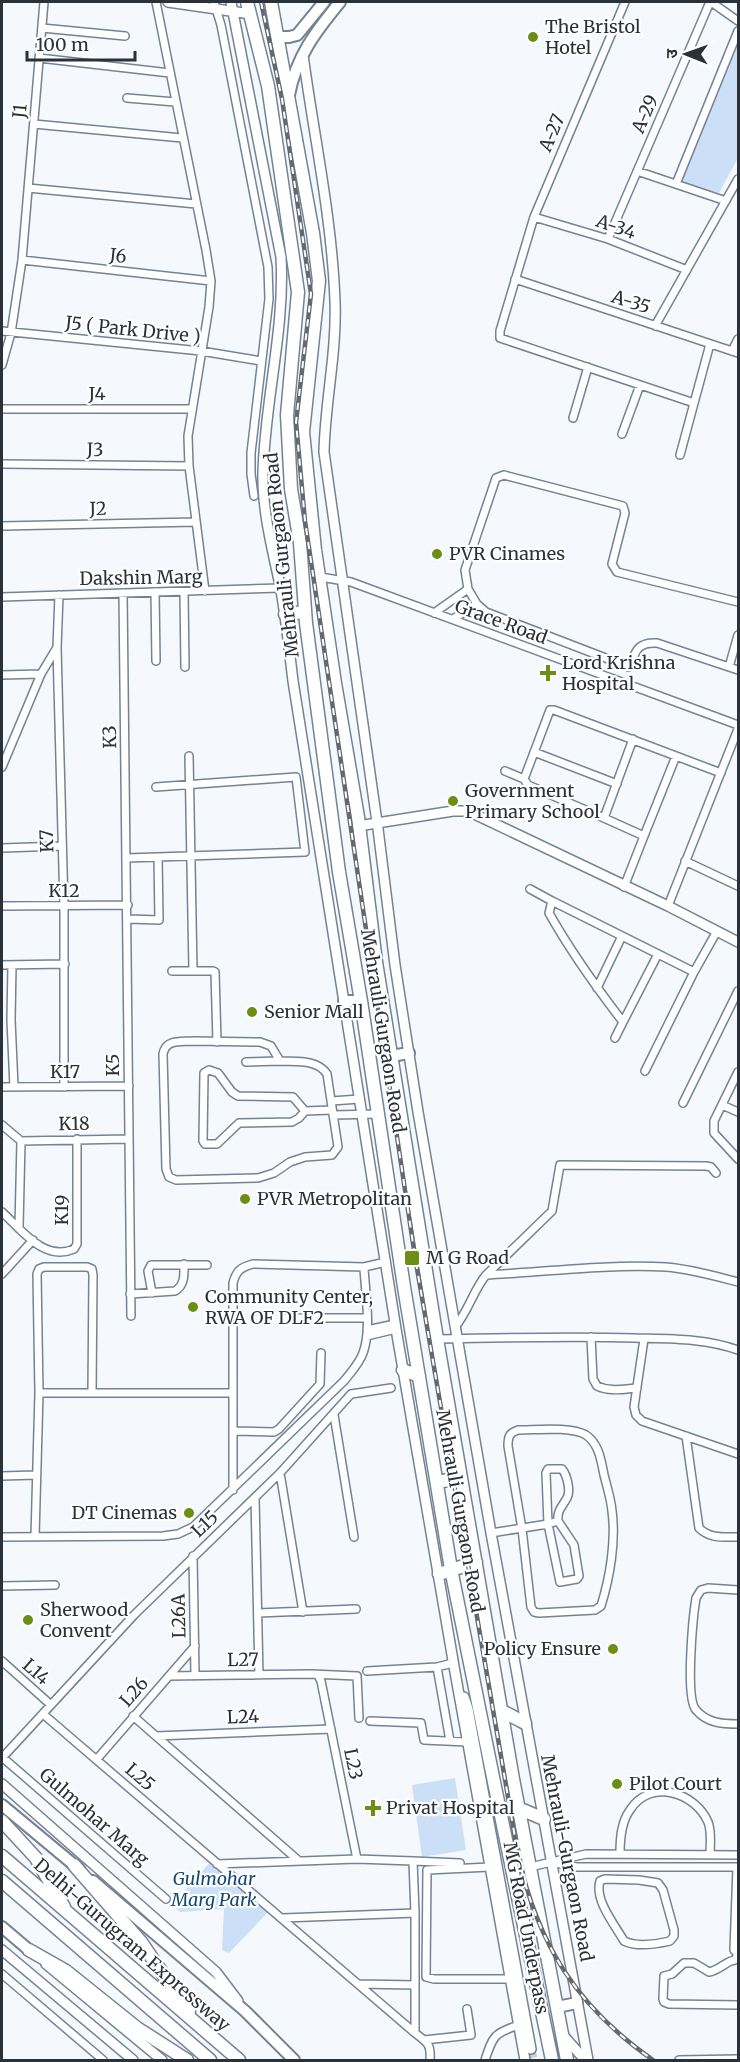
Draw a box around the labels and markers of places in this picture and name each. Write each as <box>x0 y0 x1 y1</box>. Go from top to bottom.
place label: The Bristol Hotel <box>545 15 641 59</box>
marker: The Bristol Hotel <box>526 30 540 44</box>
place label: PVR Cinames <box>449 542 565 565</box>
marker: PVR Cinames <box>430 547 444 561</box>
place label: Lord Krishna Hospital <box>562 651 676 695</box>
marker: Lord Krishna Hospital <box>539 664 557 682</box>
place label: Government Primary School <box>465 779 600 823</box>
marker: Government Primary School <box>446 794 460 808</box>
place label: Senior Mall <box>264 1000 364 1023</box>
marker: Senior Mall <box>245 1005 259 1019</box>
place label: PVR Metropolitan <box>257 1187 412 1210</box>
marker: PVR Metropolitan <box>238 1192 252 1206</box>
place label: M G Road <box>426 1246 509 1269</box>
marker: M G Road <box>403 1249 421 1267</box>
place label: Community Center, RWA OF DLF2 <box>205 1285 373 1329</box>
marker: Community Center, RWA OF DLF2 <box>186 1300 200 1314</box>
place label: DT Cinemas <box>71 1501 177 1524</box>
marker: DT Cinemas <box>182 1506 196 1520</box>
place label: Sherwood Convent <box>40 1598 128 1642</box>
marker: Sherwood Convent <box>21 1613 35 1627</box>
place label: Policy Ensure <box>484 1637 601 1660</box>
marker: Policy Ensure <box>606 1642 620 1656</box>
place label: Pilot Court <box>629 1772 722 1795</box>
marker: Pilot Court <box>610 1777 624 1791</box>
place label: Privat Hospital <box>386 1796 515 1819</box>
marker: Privat Hospital <box>364 1799 382 1817</box>

